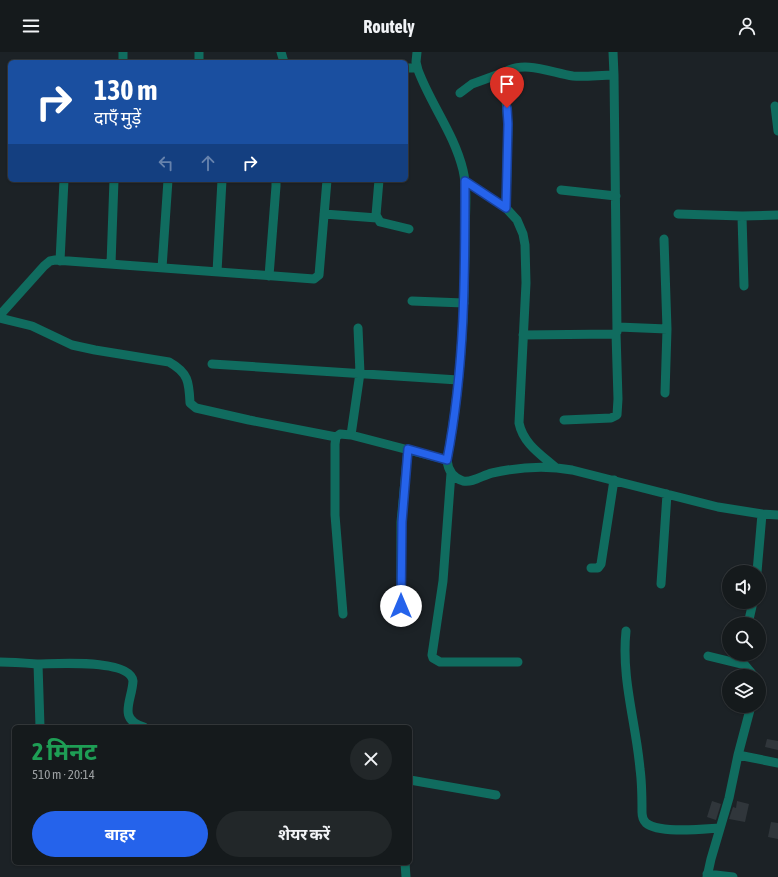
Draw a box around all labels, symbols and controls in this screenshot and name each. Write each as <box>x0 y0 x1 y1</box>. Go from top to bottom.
icon: menu <box>20 15 42 37</box>
icon: person <box>736 15 758 37</box>
text: Routely <box>363 16 415 37</box>
pin <box>490 67 524 108</box>
icon: arrive <box>496 73 518 95</box>
text: 130 m <box>94 74 157 106</box>
icon: right <box>28 76 80 128</box>
text: दाएँ मुड़ें <box>94 107 141 128</box>
icon: left <box>155 152 177 174</box>
icon: ahead <box>197 152 219 174</box>
icon: right <box>239 152 261 174</box>
map controls <box>722 565 766 713</box>
button: sound <box>722 565 766 609</box>
position arrow <box>380 585 422 627</box>
button: search <box>722 617 766 661</box>
button: layers <box>722 669 766 713</box>
text: 2 मिनट <box>32 738 97 765</box>
button: close <box>350 738 392 780</box>
text: 510 m · 20:14 <box>32 767 95 782</box>
button: बाहर <box>32 811 208 857</box>
button: शेयर करें <box>216 811 392 857</box>

